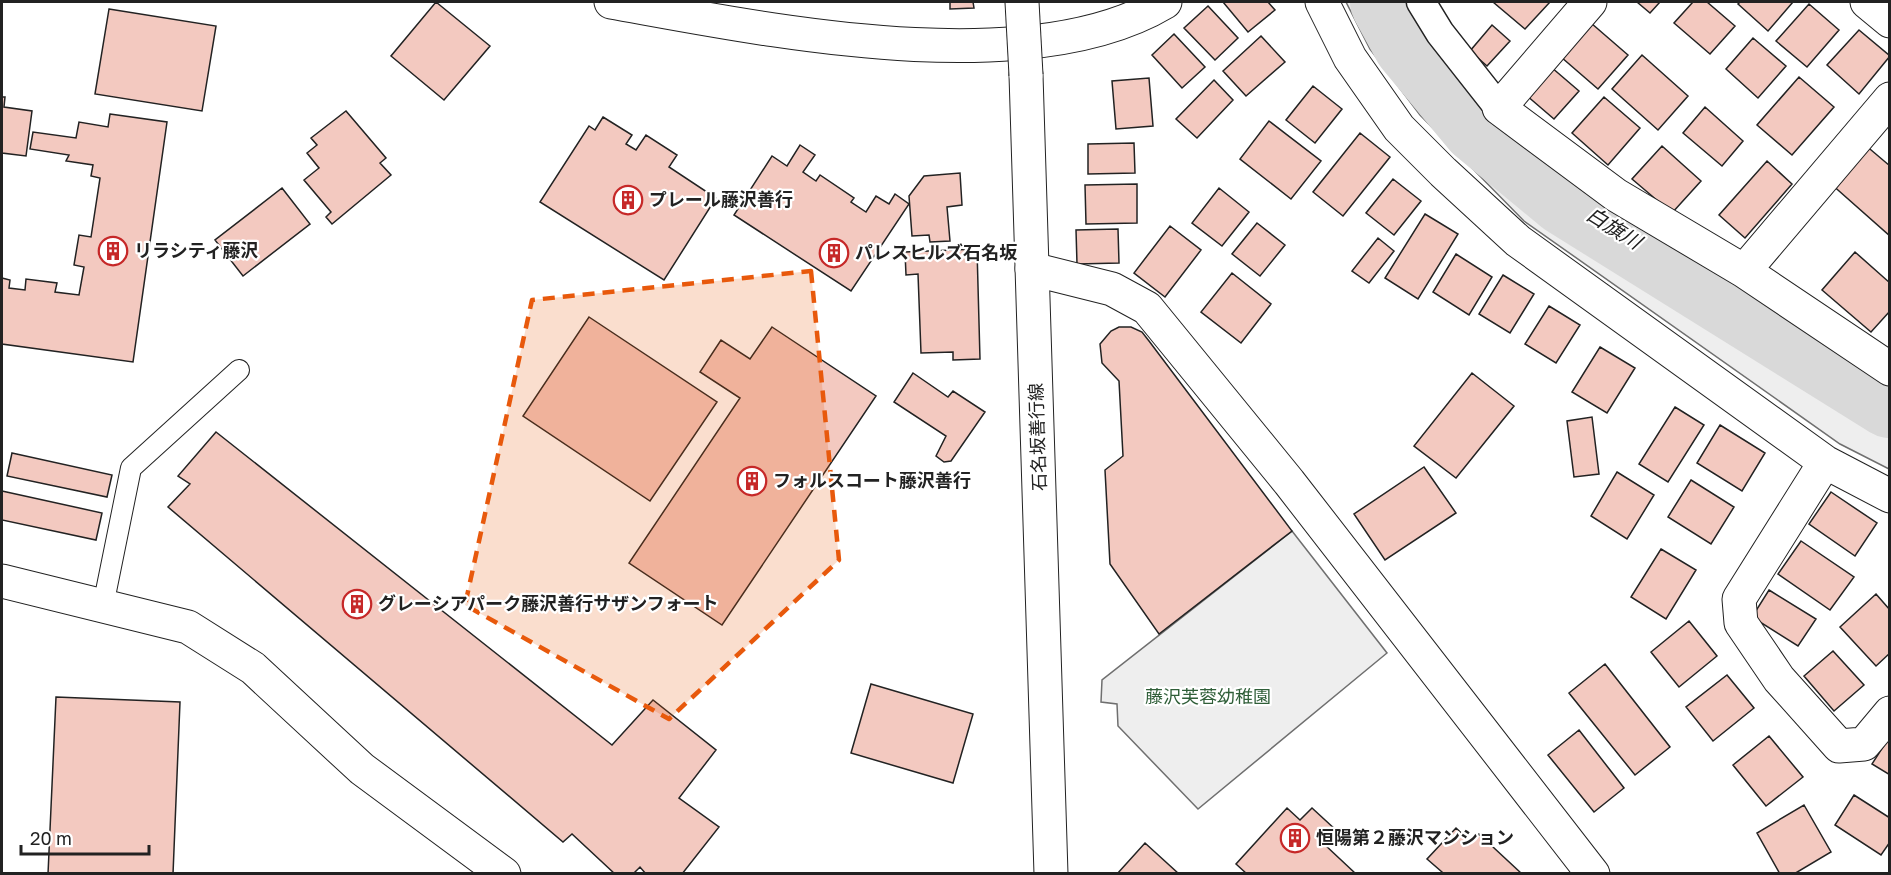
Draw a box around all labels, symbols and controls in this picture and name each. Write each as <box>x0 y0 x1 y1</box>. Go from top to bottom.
building icon: プレール藤沢善行 <box>612 184 644 216</box>
place label: プレール藤沢善行 <box>649 188 793 210</box>
water label: 白旗川 <box>1583 201 1648 254</box>
building icon: リラシティ藤沢 <box>97 235 129 267</box>
building icon: パレスヒルズ石名坂 <box>818 237 850 269</box>
place label: リラシティ藤沢 <box>134 239 259 261</box>
place label: パレスヒルズ石名坂 <box>855 241 1018 263</box>
street label: 石名坂善行線 <box>1024 383 1050 491</box>
building icon: フォルスコート藤沢善行 <box>736 465 768 497</box>
place label: フォルスコート藤沢善行 <box>773 469 971 491</box>
building icon: グレーシアパーク藤沢善行サザンフォート <box>341 588 373 620</box>
place label: グレーシアパーク藤沢善行サザンフォート <box>378 592 719 614</box>
park label: 藤沢芙蓉幼稚園 <box>1145 685 1271 707</box>
scale bar <box>21 818 148 856</box>
building icon: 恒陽第２藤沢マンション <box>1279 822 1311 854</box>
place label: 恒陽第２藤沢マンション <box>1316 826 1514 848</box>
text: 20 m <box>30 827 72 849</box>

